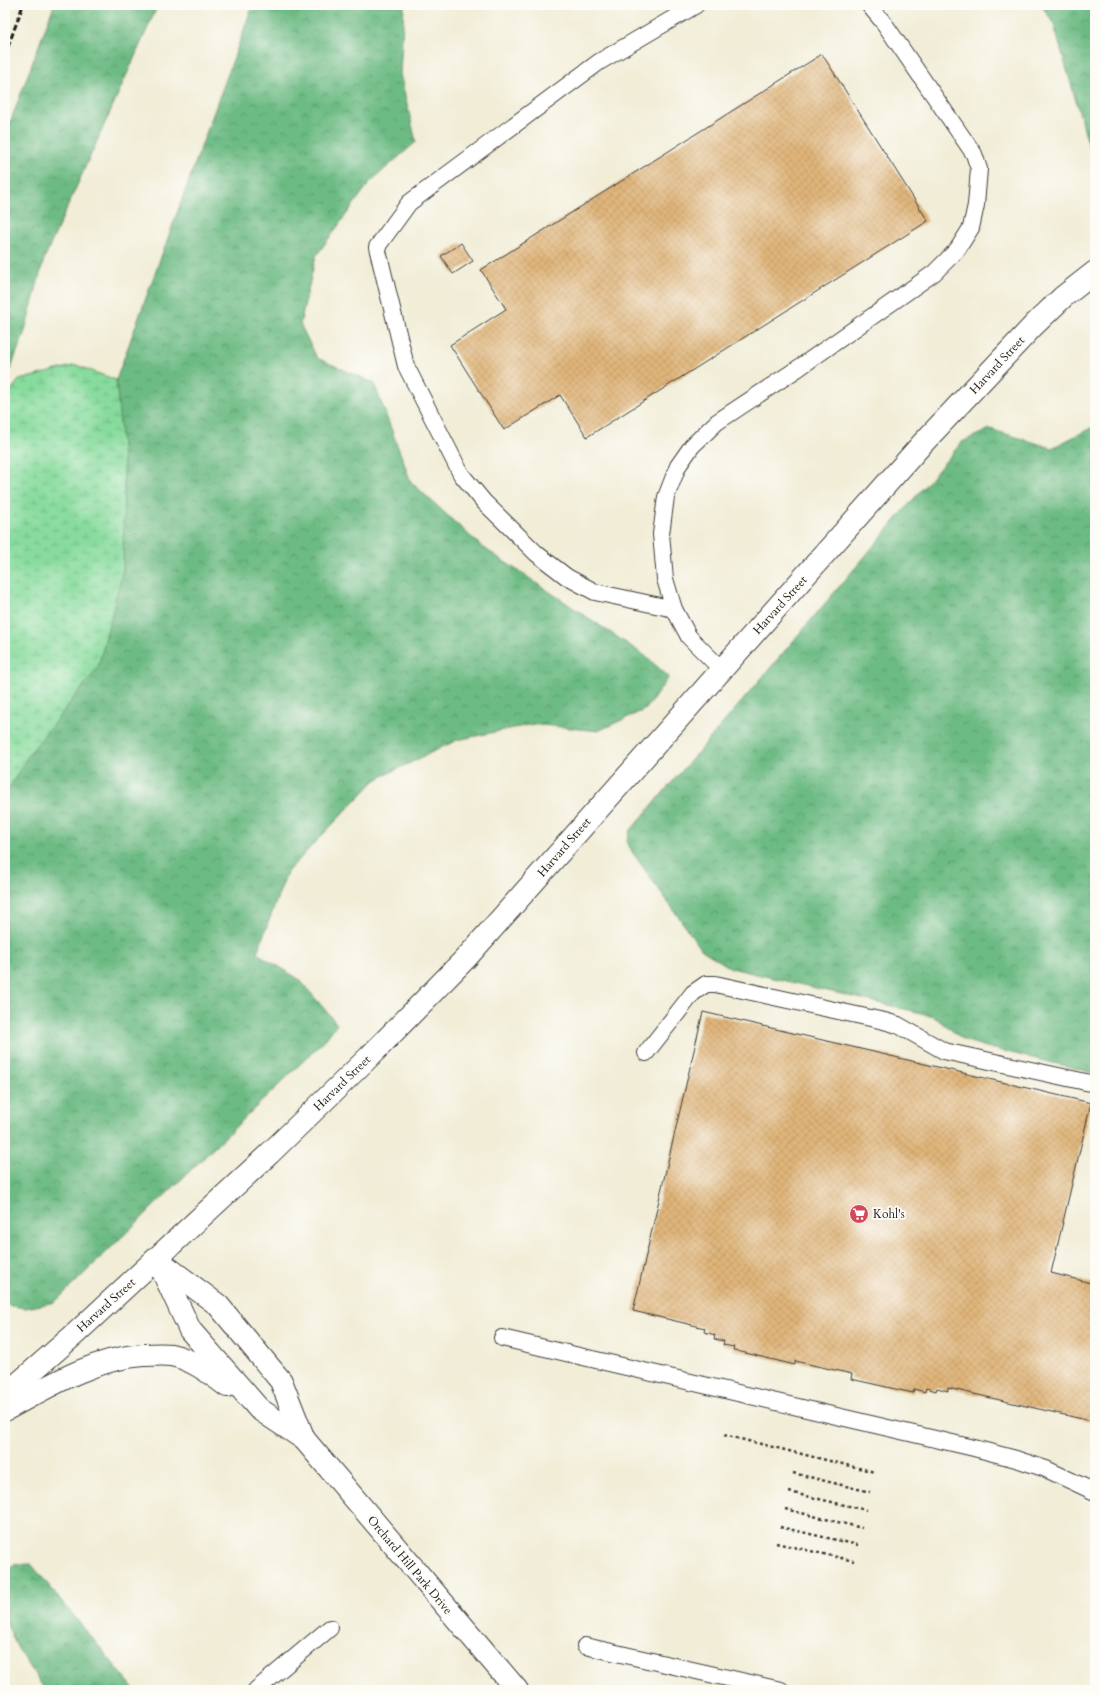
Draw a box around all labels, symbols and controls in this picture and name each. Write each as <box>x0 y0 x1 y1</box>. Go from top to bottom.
street label: Harvard Street <box>966 332 1028 397</box>
street label: Harvard Street <box>749 572 811 638</box>
street label: Harvard Street <box>534 814 594 880</box>
street label: Harvard Street <box>310 1052 374 1114</box>
supermarket icon: Kohl's <box>848 1203 870 1225</box>
place label: Kohl's <box>873 1206 905 1222</box>
street label: Harvard Street <box>73 1274 139 1336</box>
street label: Orchard Hill Park Drive <box>364 1512 456 1618</box>

